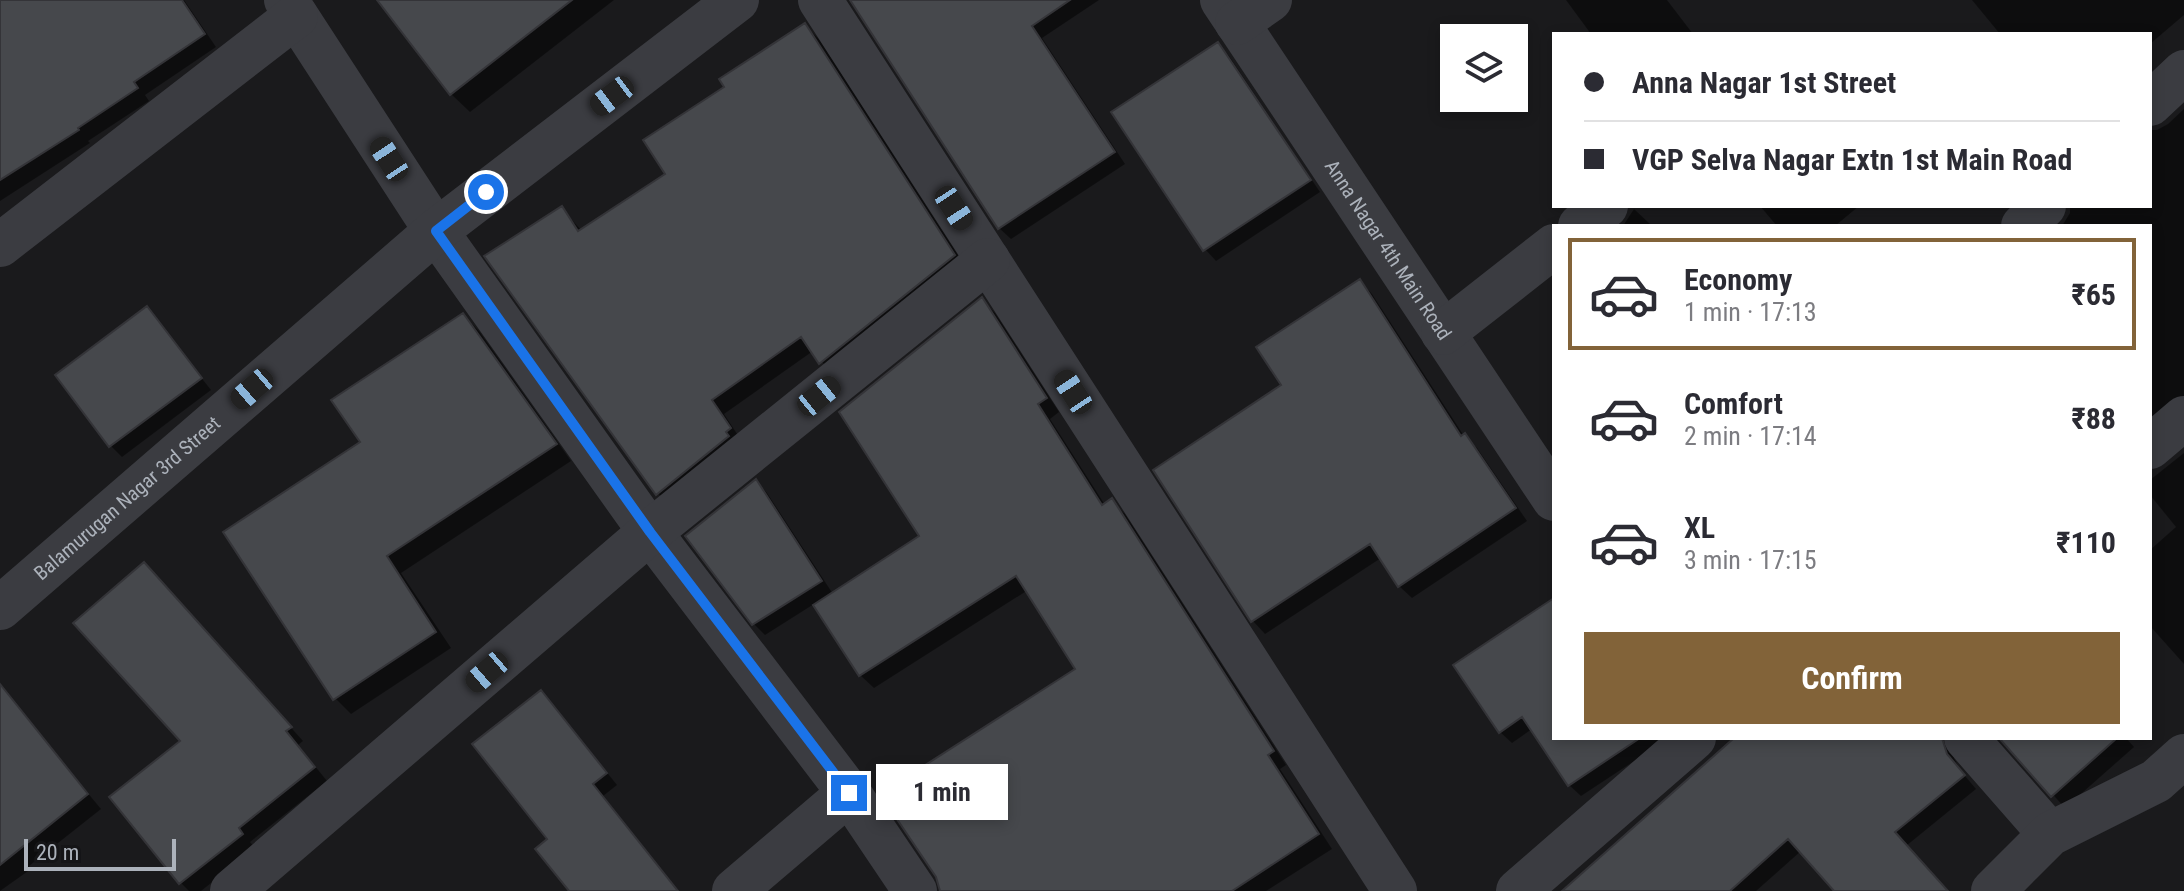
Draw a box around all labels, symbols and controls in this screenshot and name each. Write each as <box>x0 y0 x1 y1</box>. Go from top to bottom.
map controls <box>1440 24 1528 112</box>
button: layers <box>1440 24 1528 112</box>
text: Anna Nagar 1st Street <box>1632 65 1896 100</box>
car <box>586 72 638 120</box>
car <box>366 132 412 186</box>
text: VGP Selva Nagar Extn 1st Main Road <box>1632 142 2072 177</box>
street label: Anna Nagar 4th Main Road <box>1320 155 1457 344</box>
route start <box>468 174 504 210</box>
car <box>931 181 977 235</box>
icon: car <box>1588 258 1660 330</box>
text: Economy <box>1684 262 1792 297</box>
text: ₹65 <box>2071 277 2116 312</box>
text: 1 min · 17:13 <box>1684 297 1817 327</box>
car <box>226 364 278 414</box>
car <box>1050 365 1096 419</box>
car <box>793 372 845 420</box>
icon: car <box>1588 382 1660 454</box>
text: Comfort <box>1684 386 1783 421</box>
text: ₹88 <box>2071 401 2116 436</box>
street label: Balamurugan Nagar 3rd Street <box>29 411 225 585</box>
text: 2 min · 17:14 <box>1684 421 1817 451</box>
icon: car <box>1588 506 1660 578</box>
text: XL <box>1684 510 1715 545</box>
text: ₹110 <box>2056 525 2116 560</box>
text: 3 min · 17:15 <box>1684 545 1817 575</box>
button: Confirm <box>1584 632 2120 724</box>
car <box>461 647 513 697</box>
callout: 1 min <box>877 765 1009 821</box>
route end <box>831 775 867 811</box>
text: 1 min <box>913 777 971 807</box>
scale bar <box>24 835 176 871</box>
text: 20 m <box>36 840 79 865</box>

